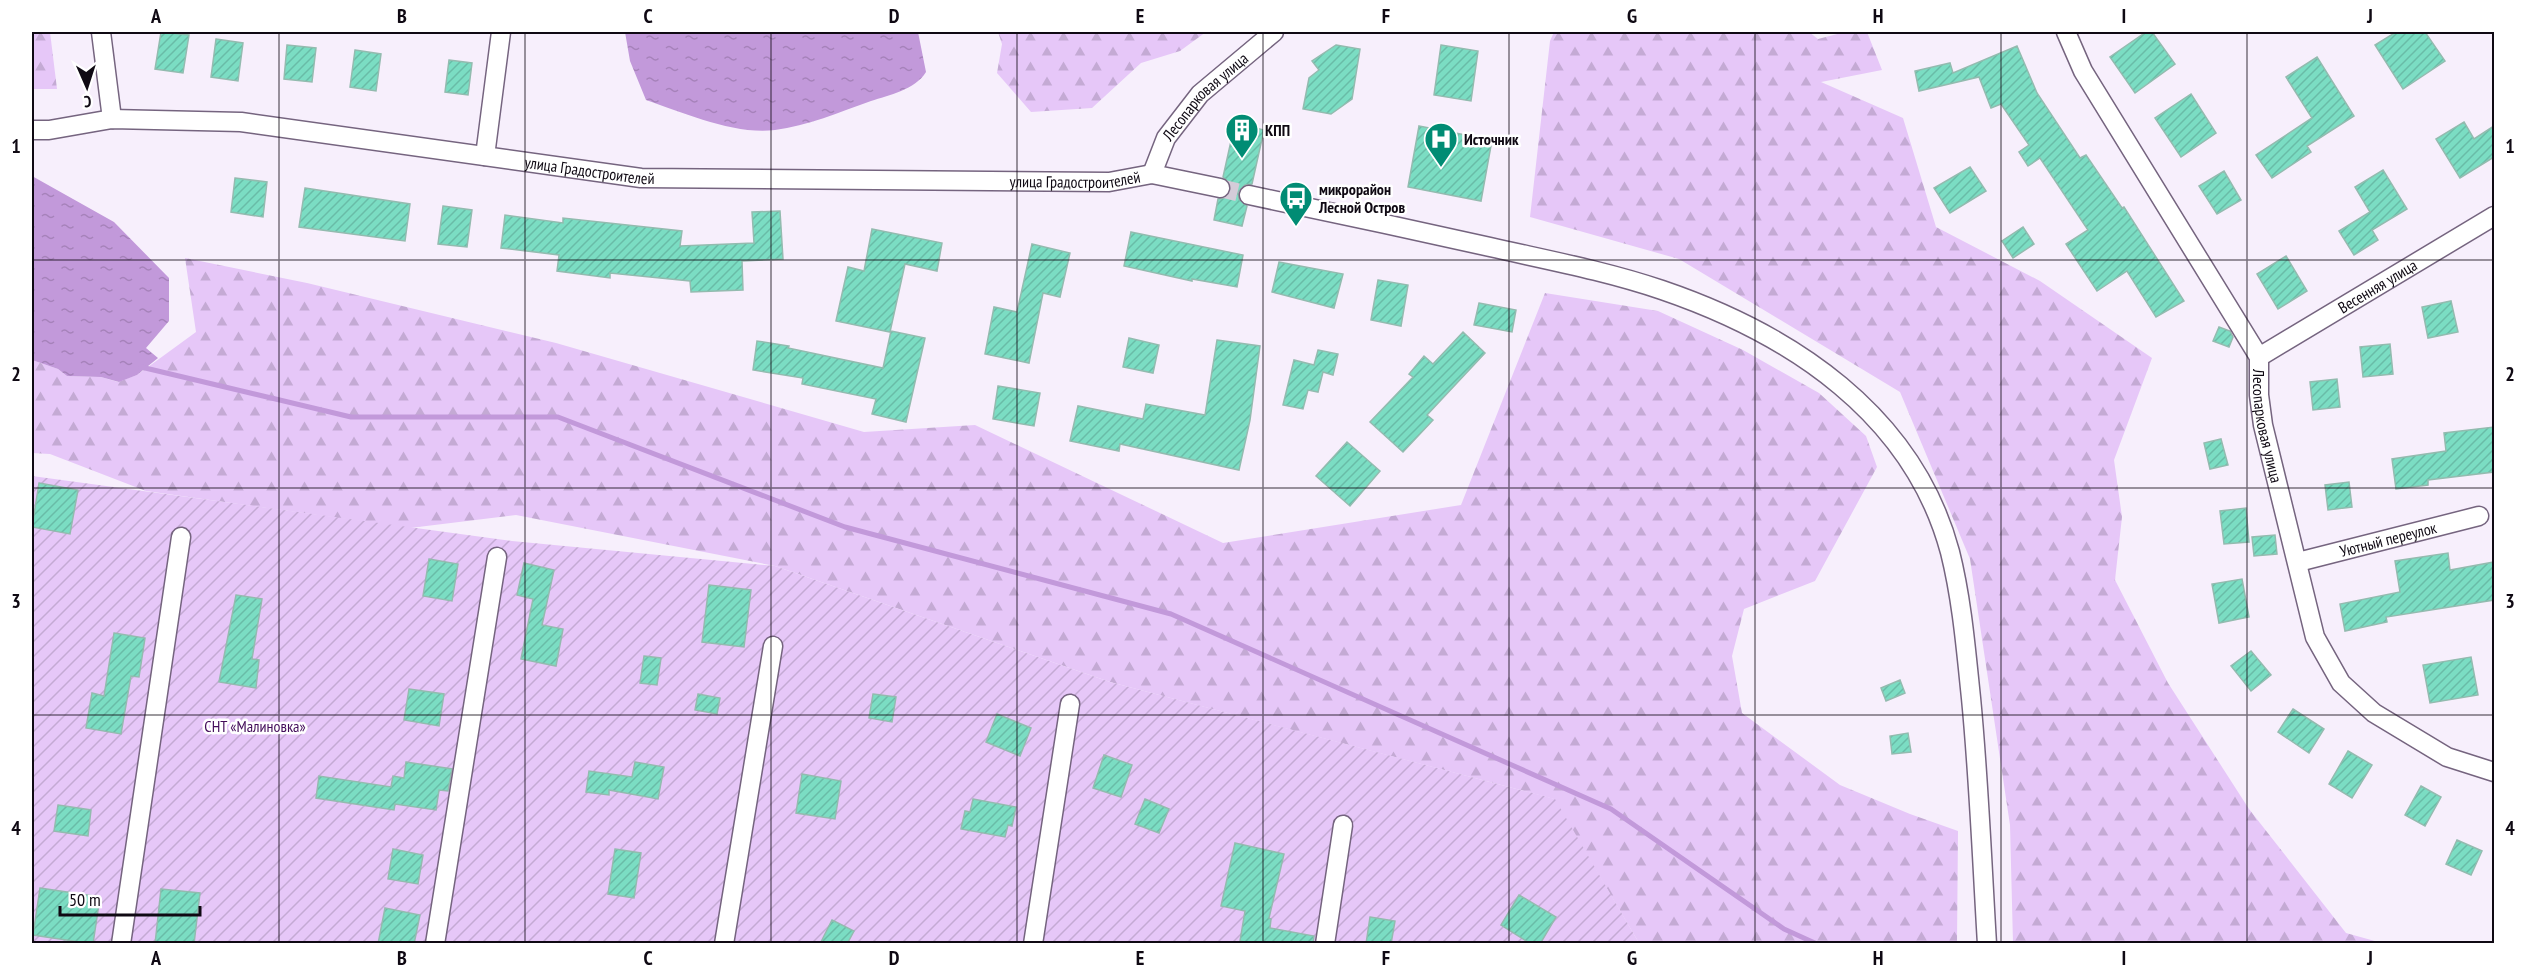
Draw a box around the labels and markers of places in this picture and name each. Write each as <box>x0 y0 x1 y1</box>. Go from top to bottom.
building icon: КПП <box>1224 112 1260 159</box>
place label: КПП <box>1265 120 1290 140</box>
hospital icon: Источник <box>1423 121 1459 168</box>
place label: Источник <box>1464 129 1519 149</box>
place label: микрорайон Лесной Остров <box>1318 179 1405 217</box>
bus stop icon: микрорайон Лесной Остров <box>1278 180 1314 227</box>

